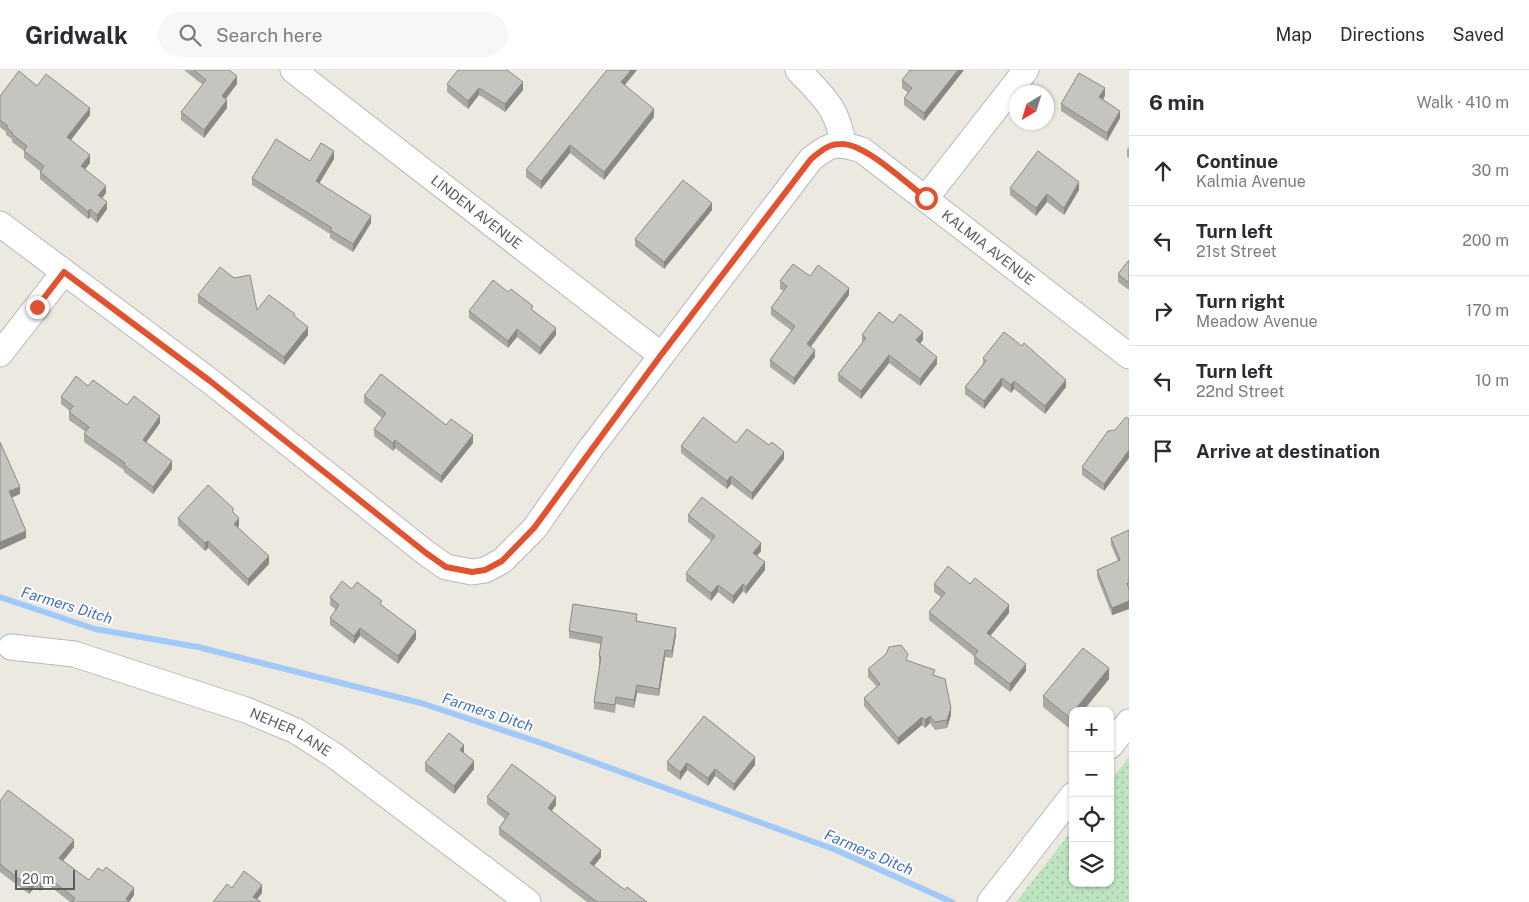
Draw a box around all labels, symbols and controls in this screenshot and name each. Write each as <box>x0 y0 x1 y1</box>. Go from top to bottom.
search box <box>158 12 508 57</box>
text: Gridwalk <box>25 21 128 49</box>
icon: search <box>176 21 204 49</box>
text: Search here <box>216 24 323 46</box>
text: Map <box>1275 24 1312 45</box>
text: Directions <box>1340 24 1425 45</box>
text: Saved <box>1453 24 1504 45</box>
north arrow <box>1009 85 1054 130</box>
text: 6 min <box>1149 90 1205 115</box>
text: Walk · 410 m <box>1416 93 1509 112</box>
text: Continue <box>1196 150 1278 172</box>
icon: ahead <box>1149 157 1177 185</box>
text: 30 m <box>1472 161 1509 180</box>
street label: LINDEN AVENUE <box>428 172 525 252</box>
text: Kalmia Avenue <box>1196 172 1306 191</box>
route start <box>915 187 938 210</box>
street label: KALMIA AVENUE <box>939 207 1038 288</box>
text: Turn left <box>1196 220 1273 242</box>
icon: left <box>1149 227 1177 255</box>
text: 200 m <box>1462 231 1509 250</box>
text: 21st Street <box>1196 242 1277 261</box>
text: Turn right <box>1196 290 1285 312</box>
route end <box>26 296 49 319</box>
icon: right <box>1149 297 1177 325</box>
text: 170 m <box>1466 301 1509 320</box>
text: Meadow Avenue <box>1196 312 1318 331</box>
text: Turn left <box>1196 360 1273 382</box>
icon: left <box>1149 367 1177 395</box>
text: 10 m <box>1475 371 1509 390</box>
text: 22nd Street <box>1196 382 1284 401</box>
icon: arrive <box>1149 437 1177 465</box>
text: Arrive at destination <box>1196 440 1380 462</box>
water label: Farmers Ditch <box>19 583 115 627</box>
water label: Farmers Ditch <box>440 689 536 735</box>
street label: NEHER LANE <box>248 705 334 759</box>
map controls <box>1069 707 1114 887</box>
button: + <box>1069 707 1114 752</box>
button: − <box>1069 752 1114 797</box>
button: locate <box>1069 797 1114 842</box>
water label: Farmers Ditch <box>822 826 916 878</box>
button: layers <box>1069 842 1114 887</box>
scale bar <box>15 867 75 890</box>
text: 20 m <box>22 871 54 887</box>

